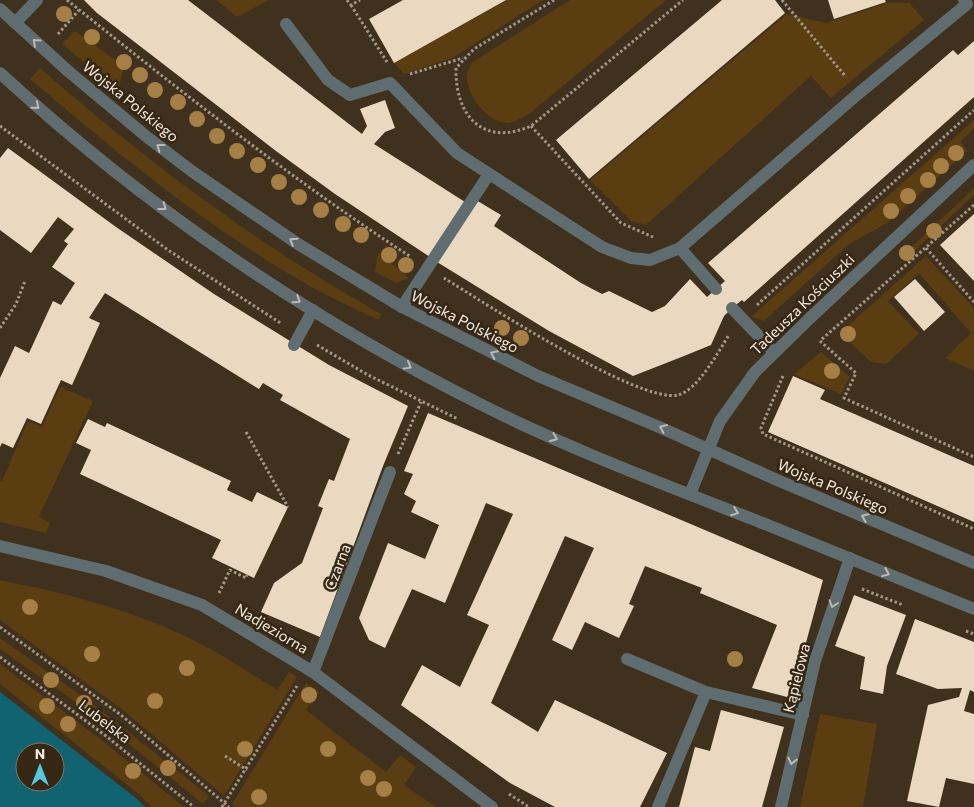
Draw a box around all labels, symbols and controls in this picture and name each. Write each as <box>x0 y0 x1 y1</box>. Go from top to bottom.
one-way arrow <box>33 39 42 48</box>
street label: Wojska Polskiego <box>79 57 183 145</box>
one-way arrow <box>30 100 39 109</box>
one-way arrow <box>156 144 166 153</box>
one-way arrow <box>157 202 166 210</box>
one-way arrow <box>289 237 298 247</box>
street label: Tadeusza Kościuszki <box>746 250 858 358</box>
street label: Wojska Polskiego <box>408 286 522 356</box>
one-way arrow <box>291 293 300 303</box>
one-way arrow <box>490 350 499 361</box>
one-way arrow <box>403 359 412 369</box>
one-way arrow <box>659 424 668 435</box>
one-way arrow <box>549 432 558 442</box>
street label: Wojska Polskiego <box>775 455 891 517</box>
one-way arrow <box>730 506 739 516</box>
one-way arrow <box>861 513 869 523</box>
street label: Czarna <box>320 541 354 593</box>
one-way arrow <box>881 567 889 577</box>
street label: Nadjeziorna <box>232 599 312 657</box>
one-way arrow <box>829 600 839 608</box>
street label: Kąpielowa <box>779 641 813 715</box>
street label: Lubelska <box>75 696 135 746</box>
north arrow <box>15 742 65 792</box>
text: N <box>35 745 45 762</box>
one-way arrow <box>787 757 798 766</box>

